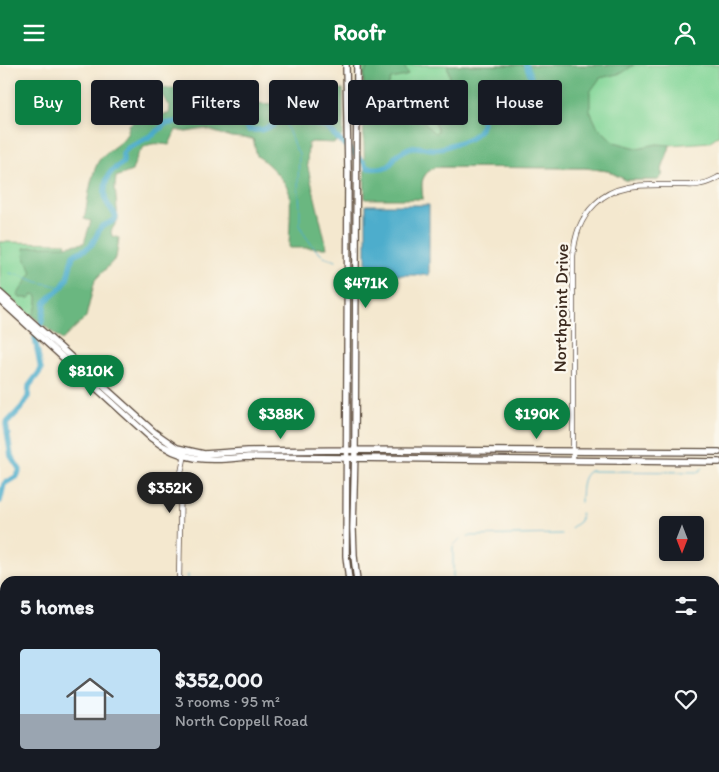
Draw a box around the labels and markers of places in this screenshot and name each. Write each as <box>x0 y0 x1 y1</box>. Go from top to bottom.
pin: $471K <box>331 267 401 309</box>
pin: $810K <box>56 355 126 397</box>
pin: $388K <box>246 397 316 440</box>
pin: $190K <box>502 397 572 440</box>
pin: $352K <box>135 471 205 514</box>

